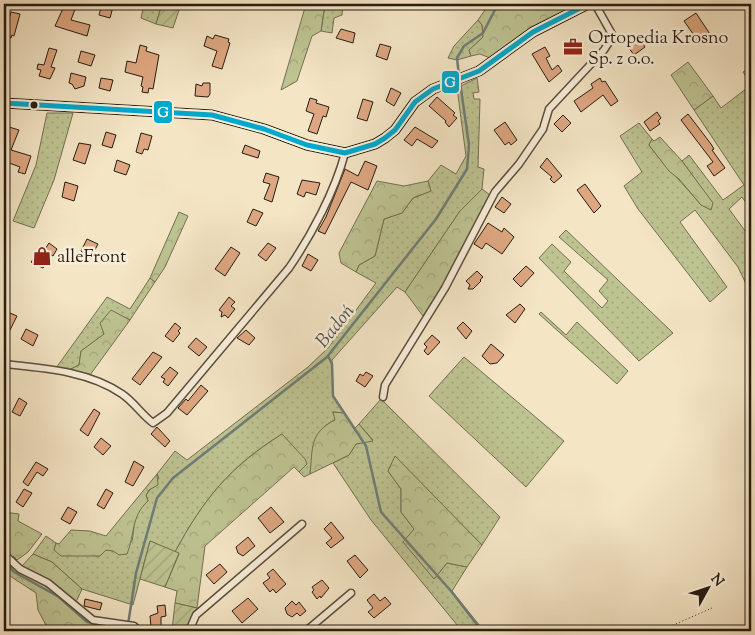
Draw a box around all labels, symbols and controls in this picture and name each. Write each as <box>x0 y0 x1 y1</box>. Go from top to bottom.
place label: Ortopedia Krosno Sp. z o.o. <box>588 26 729 73</box>
office icon: Ortopedia Krosno Sp. z o.o. <box>562 36 584 58</box>
line badge: G <box>441 70 460 94</box>
text: G <box>444 74 456 94</box>
unlabelled marker <box>29 100 39 110</box>
line badge: G <box>153 100 173 124</box>
text: G <box>157 104 169 124</box>
shop icon: alleFront <box>31 245 53 267</box>
place label: alleFront <box>57 245 126 271</box>
water label: Badoń <box>310 299 362 354</box>
north arrow <box>682 562 732 612</box>
text: N <box>705 570 728 592</box>

